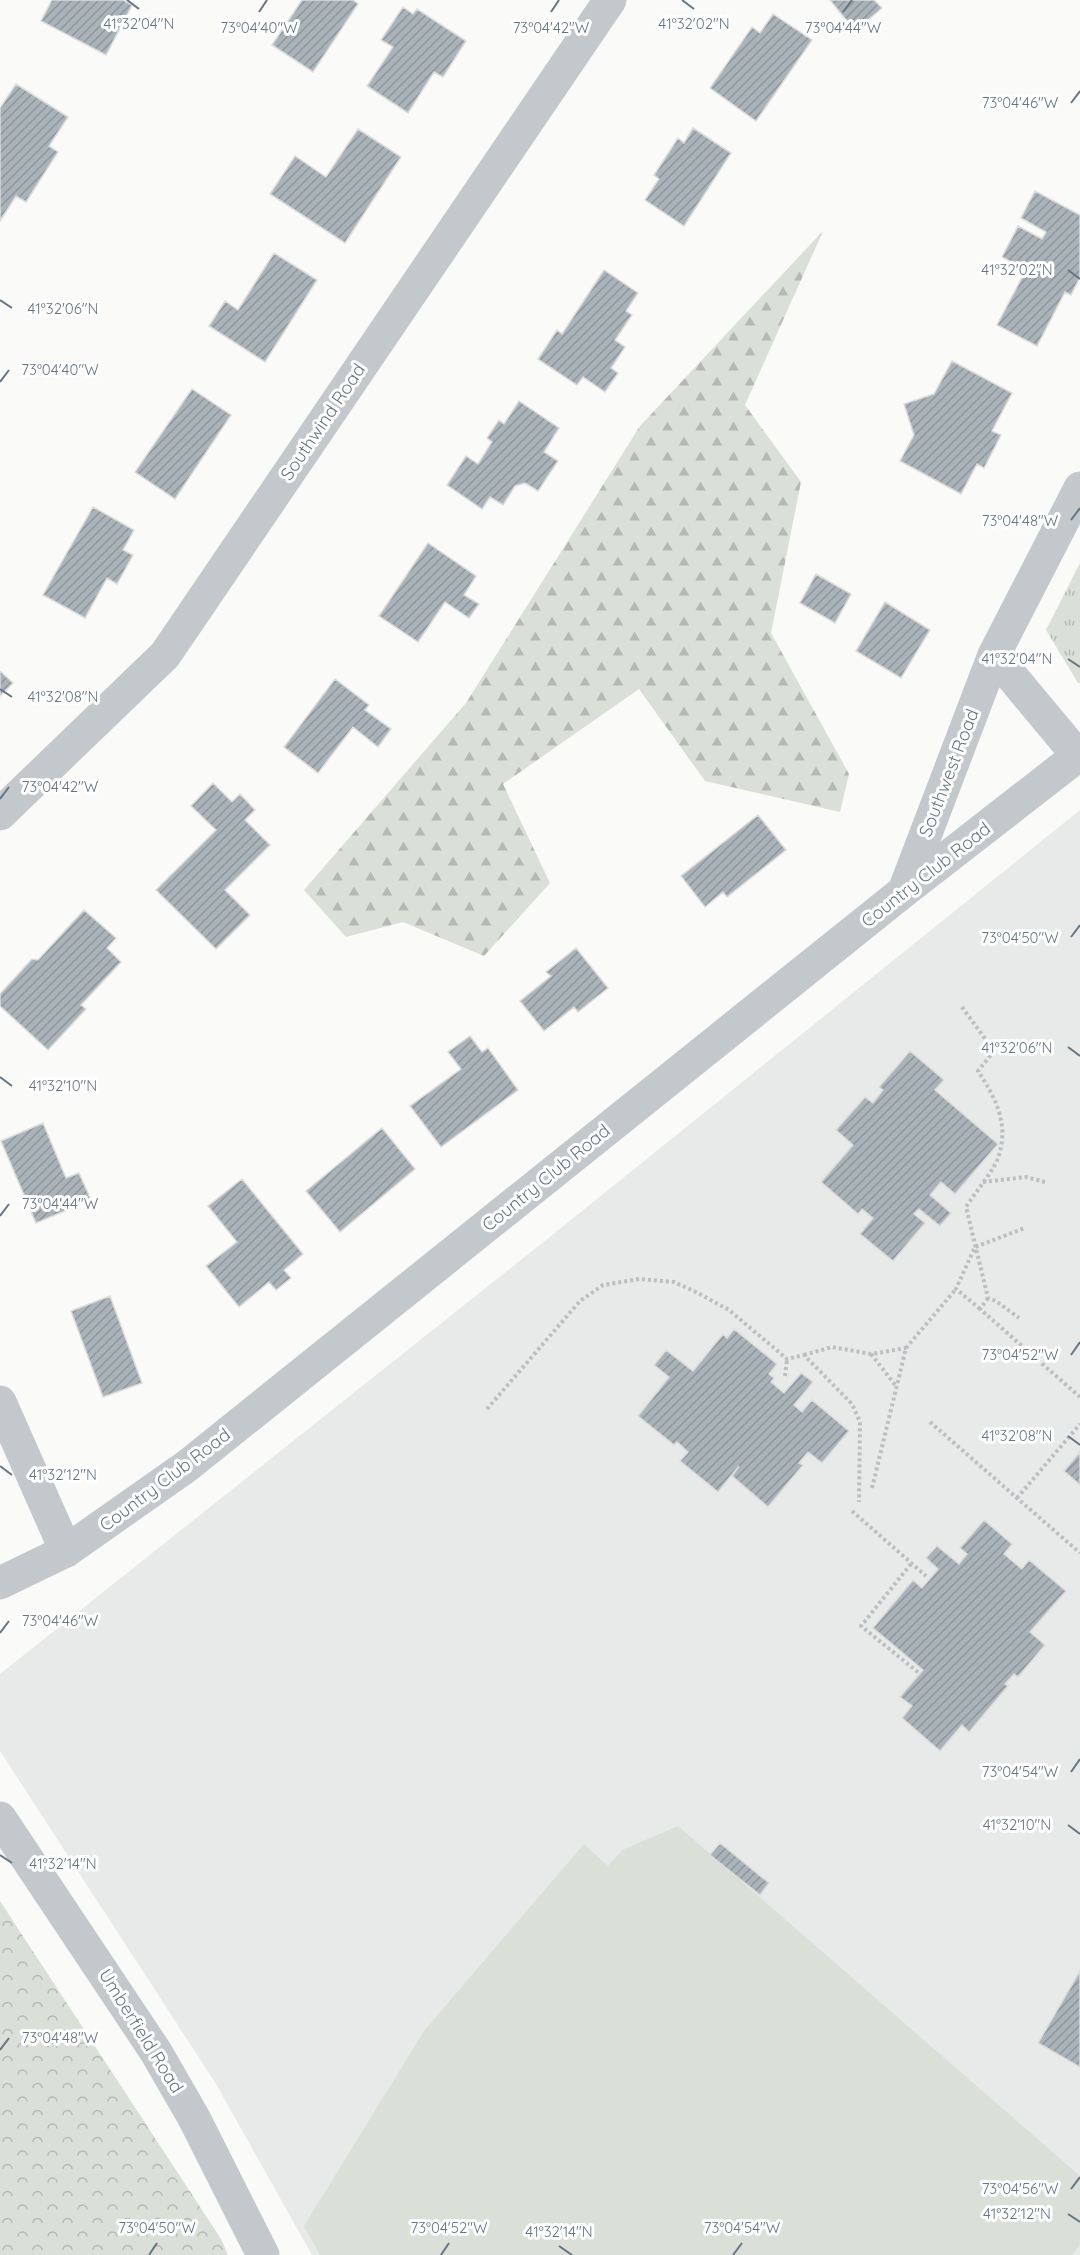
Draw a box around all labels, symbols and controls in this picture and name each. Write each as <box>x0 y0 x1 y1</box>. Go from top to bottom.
text: 41°32'04"N <box>104 14 174 33</box>
text: 41°32'02"N <box>658 14 730 33</box>
text: 73°04'40"W <box>220 18 298 37</box>
text: 73°04'42"W <box>513 18 590 37</box>
text: 73°04'44"W <box>805 18 882 37</box>
text: 73°04'46"W <box>982 93 1059 112</box>
text: 41°32'02"N <box>981 260 1053 279</box>
text: 41°32'06"N <box>27 299 99 318</box>
street label: Southwind Road <box>275 359 370 484</box>
text: 73°04'40"W <box>21 360 99 379</box>
text: 73°04'48"W <box>982 511 1059 530</box>
text: 41°32'04"N <box>982 649 1052 668</box>
text: 41°32'08"N <box>27 687 99 706</box>
street label: Southwest Road <box>914 706 984 840</box>
text: 73°04'42"W <box>22 777 99 796</box>
street label: Country Club Road <box>856 817 995 932</box>
text: 73°04'50"W <box>981 928 1059 947</box>
text: 41°32'06"N <box>981 1038 1053 1057</box>
text: 41°32'10"N <box>29 1076 97 1095</box>
street label: Country Club Road <box>477 1119 614 1236</box>
text: 73°04'44"W <box>22 1194 99 1213</box>
text: 73°04'52"W <box>982 1345 1059 1364</box>
street label: Country Club Road <box>95 1423 235 1536</box>
text: 41°32'08"N <box>981 1426 1053 1445</box>
text: 41°32'12"N <box>29 1465 97 1484</box>
text: 73°04'46"W <box>22 1611 99 1630</box>
text: 73°04'54"W <box>982 1762 1059 1781</box>
text: 41°32'10"N <box>983 1815 1051 1834</box>
text: 41°32'14"N <box>29 1854 97 1873</box>
street label: Umberfield Road <box>94 1964 189 2097</box>
text: 73°04'48"W <box>22 2028 99 2047</box>
text: 73°04'56"W <box>982 2179 1059 2198</box>
text: 41°32'12"N <box>983 2204 1051 2223</box>
text: 73°04'50"W <box>118 2218 196 2237</box>
text: 73°04'52"W <box>411 2218 488 2237</box>
text: 73°04'54"W <box>704 2218 781 2237</box>
text: 41°32'14"N <box>525 2222 593 2241</box>

